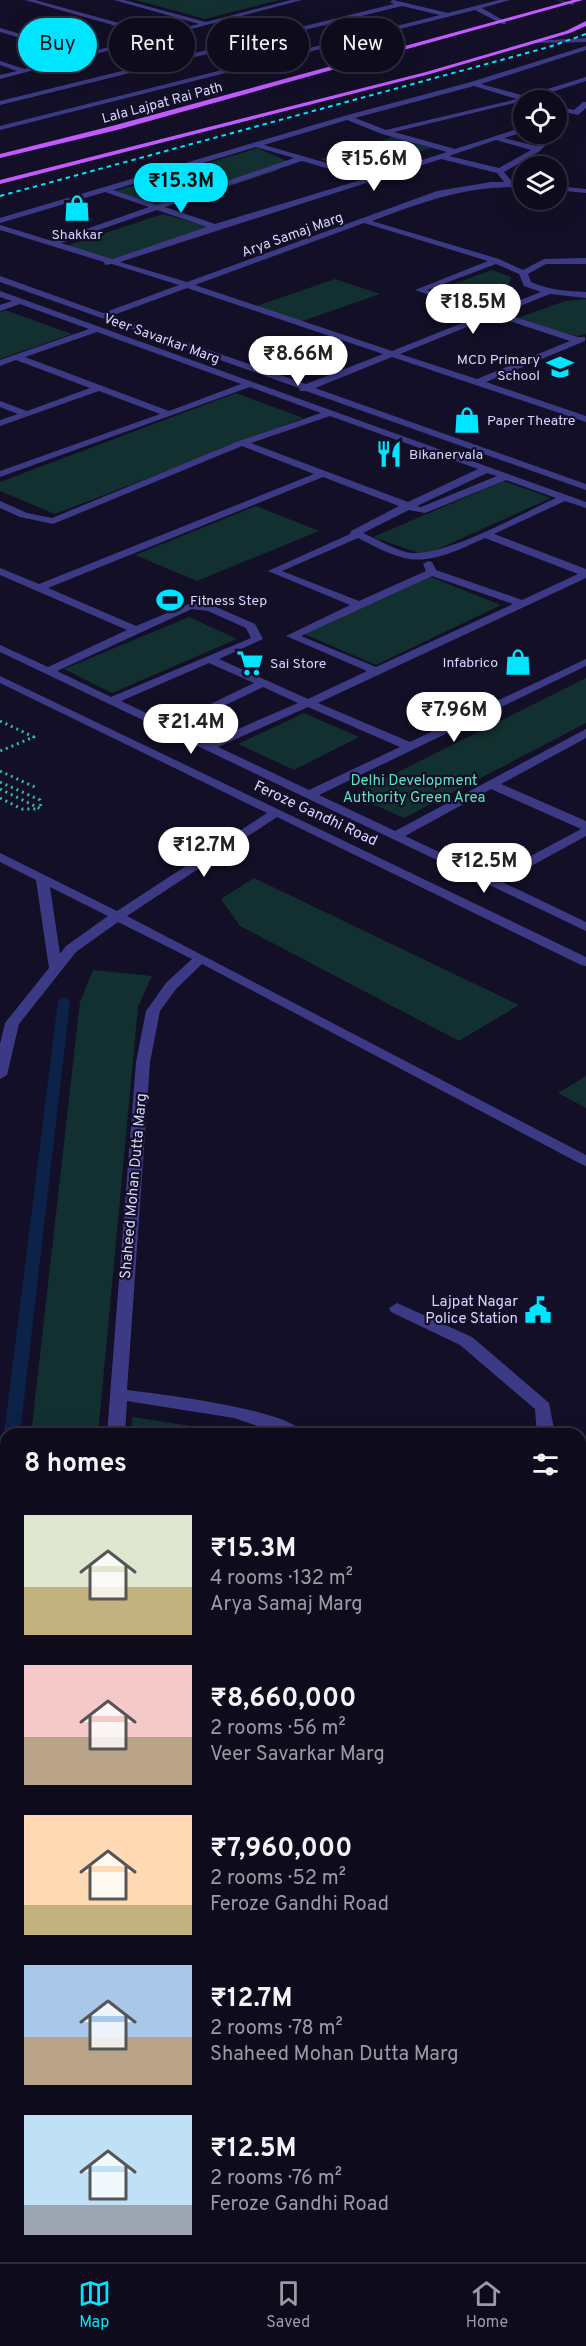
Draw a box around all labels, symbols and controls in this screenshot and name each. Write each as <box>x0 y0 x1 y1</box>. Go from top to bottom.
chip: Buy <box>18 18 97 72</box>
chip: Rent <box>109 18 195 72</box>
chip: Filters <box>207 18 309 72</box>
chip: New <box>321 18 404 72</box>
street label: Lala Lajpat Rai Path <box>100 79 225 128</box>
map controls <box>513 90 567 210</box>
button: locate <box>513 90 567 144</box>
pin: ₹15.6M <box>325 141 423 192</box>
text: ₹15.6M <box>341 147 407 173</box>
button: layers <box>513 156 567 210</box>
pin: ₹15.3M <box>132 163 230 214</box>
text: ₹15.3M <box>148 169 214 195</box>
shop icon: Shakkar <box>62 193 92 223</box>
street label: Arya Samaj Marg <box>239 209 346 262</box>
place label: Shakkar <box>51 227 103 244</box>
pin: ₹18.5M <box>424 284 522 335</box>
text: ₹18.5M <box>440 290 506 316</box>
street label: Veer Savarkar Marg <box>101 311 222 368</box>
pin: ₹8.66M <box>249 336 347 387</box>
text: ₹8.66M <box>263 342 333 368</box>
place label: MCD Primary School <box>457 352 540 385</box>
school or university icon: MCD Primary School <box>545 352 575 382</box>
shop icon: Paper Theatre <box>452 405 482 435</box>
place label: Paper Theatre <box>487 413 575 430</box>
restaurant icon: Bikanervala <box>374 439 404 469</box>
place label: Bikanervala <box>409 447 483 464</box>
sports icon: Fitness Step <box>155 585 185 615</box>
place label: Fitness Step <box>190 593 267 610</box>
shop icon: Infabrico <box>503 647 533 677</box>
supermarket icon: Sai Store <box>235 648 265 678</box>
place label: Infabrico <box>443 655 498 672</box>
place label: Sai Store <box>270 656 326 673</box>
pin: ₹7.96M <box>405 692 503 743</box>
text: ₹7.96M <box>421 698 487 724</box>
pin: ₹21.4M <box>142 704 240 755</box>
text: ₹21.4M <box>157 710 225 736</box>
park label: Delhi Development Authority Green Area <box>343 772 485 808</box>
street label: Feroze Gandhi Road <box>251 777 380 851</box>
pin: ₹12.7M <box>155 827 253 878</box>
text: ₹12.7M <box>172 833 236 859</box>
pin: ₹12.5M <box>435 843 533 894</box>
text: ₹12.5M <box>451 849 517 875</box>
street label: Shaheed Mohan Dutta Marg <box>117 1092 152 1280</box>
place label: Lajpat Nagar Police Station <box>425 1293 518 1329</box>
public building icon: Lajpat Nagar Police Station <box>523 1295 553 1325</box>
text: 8 homes <box>24 1448 127 1481</box>
icon: filters <box>529 1448 562 1481</box>
text: ₹15.3M <box>210 1533 296 1566</box>
icon: home <box>72 1539 144 1611</box>
text: 4 rooms · 132 m² <box>210 1566 353 1592</box>
text: Arya Samaj Marg <box>210 1592 362 1618</box>
text: ₹8,660,000 <box>210 1683 356 1716</box>
icon: home <box>72 1689 144 1761</box>
text: 2 rooms · 56 m² <box>210 1716 346 1742</box>
text: Veer Savarkar Marg <box>210 1742 385 1768</box>
text: ₹7,960,000 <box>210 1833 352 1866</box>
icon: home <box>72 1839 144 1911</box>
text: 2 rooms · 52 m² <box>210 1866 346 1892</box>
text: Feroze Gandhi Road <box>210 1892 389 1918</box>
text: ₹12.7M <box>210 1983 292 2016</box>
icon: home <box>72 1989 144 2061</box>
text: 2 rooms · 78 m² <box>210 2016 343 2042</box>
text: Shaheed Mohan Dutta Marg <box>210 2042 459 2068</box>
text: ₹12.5M <box>210 2133 297 2166</box>
icon: home <box>72 2139 144 2211</box>
text: 2 rooms · 76 m² <box>210 2166 342 2192</box>
text: Feroze Gandhi Road <box>210 2192 389 2218</box>
tab: Map <box>78 2277 111 2333</box>
tab: Saved <box>266 2277 310 2333</box>
tab: Home <box>466 2277 508 2333</box>

